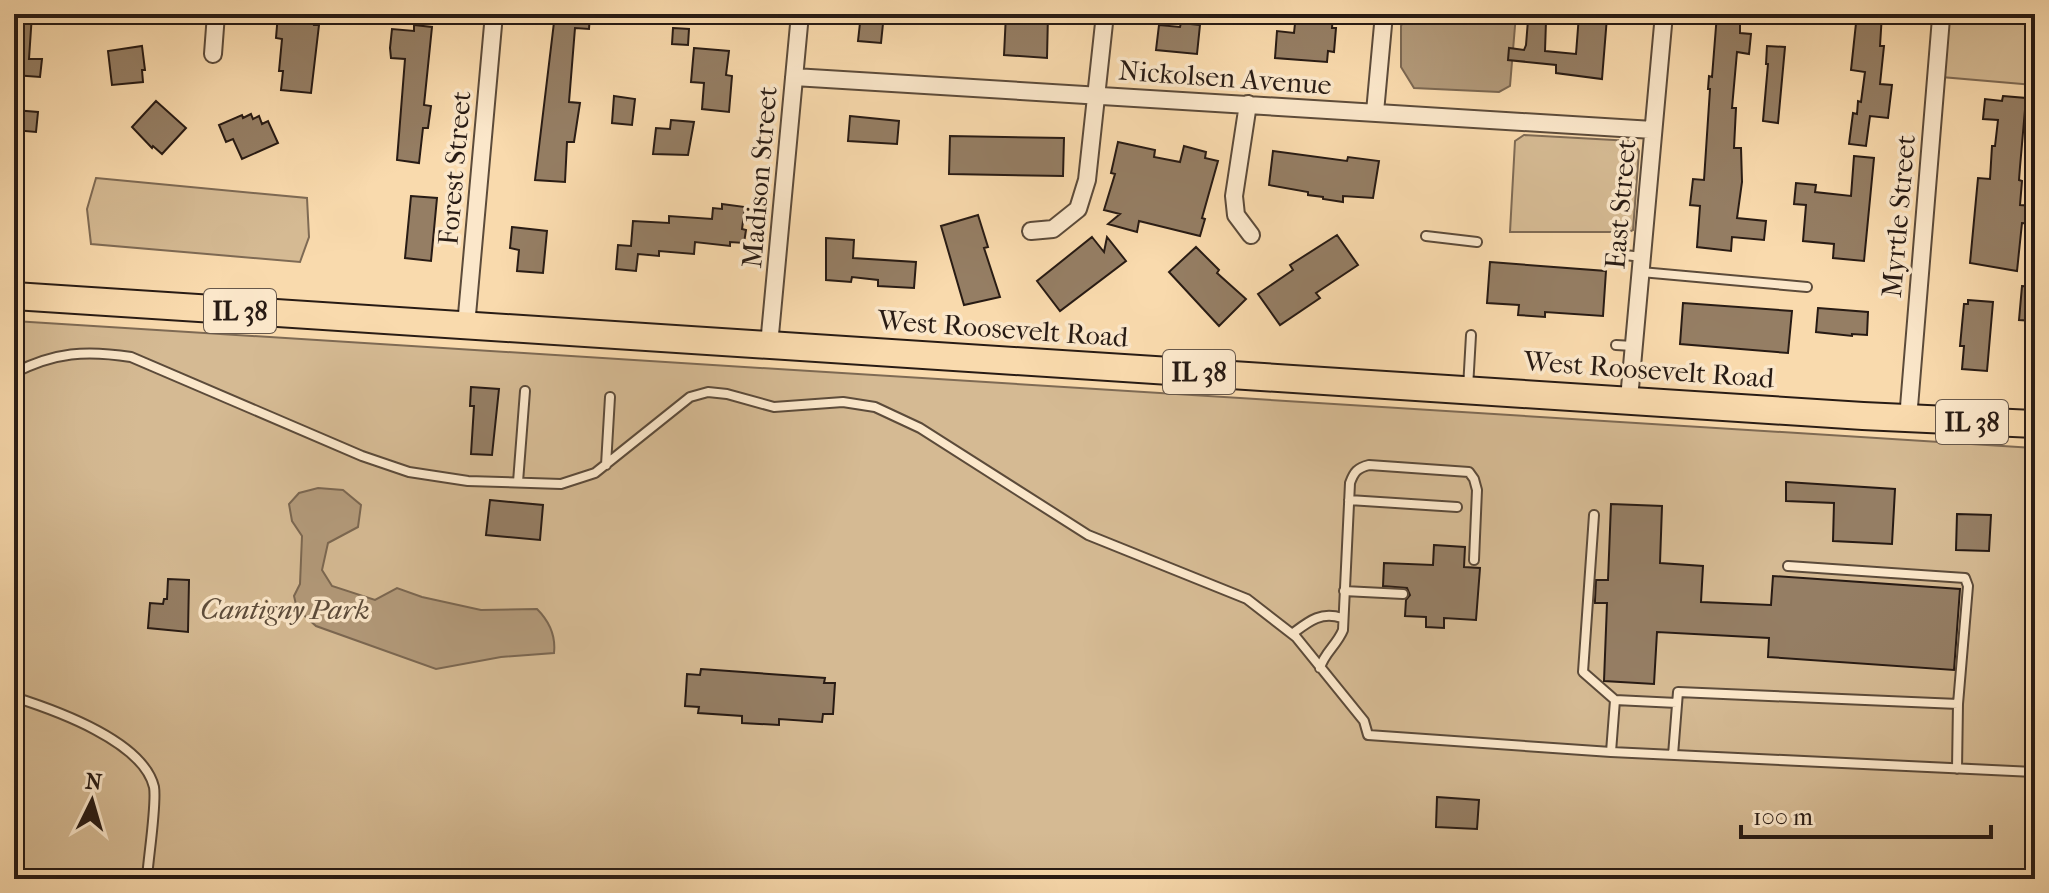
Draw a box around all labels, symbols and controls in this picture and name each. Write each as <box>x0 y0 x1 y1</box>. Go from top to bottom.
street label: Nickolsen Avenue <box>1117 54 1333 101</box>
street label: Madison Street <box>735 85 784 269</box>
street label: Forest Street <box>431 90 478 247</box>
street label: Myrtle Street <box>1875 133 1922 299</box>
street label: East Street <box>1598 138 1643 270</box>
road number: IL 38 <box>204 289 276 333</box>
street label: West Roosevelt Road <box>876 303 1130 354</box>
street label: West Roosevelt Road <box>1522 344 1776 395</box>
road number: IL 38 <box>1163 350 1235 394</box>
road number: IL 38 <box>1936 400 2008 444</box>
park label: Cantigny Park <box>200 593 370 626</box>
north arrow <box>52 761 132 841</box>
text: N <box>84 768 103 796</box>
scale bar <box>1741 789 1991 839</box>
text: 100 m <box>1753 803 1813 831</box>

